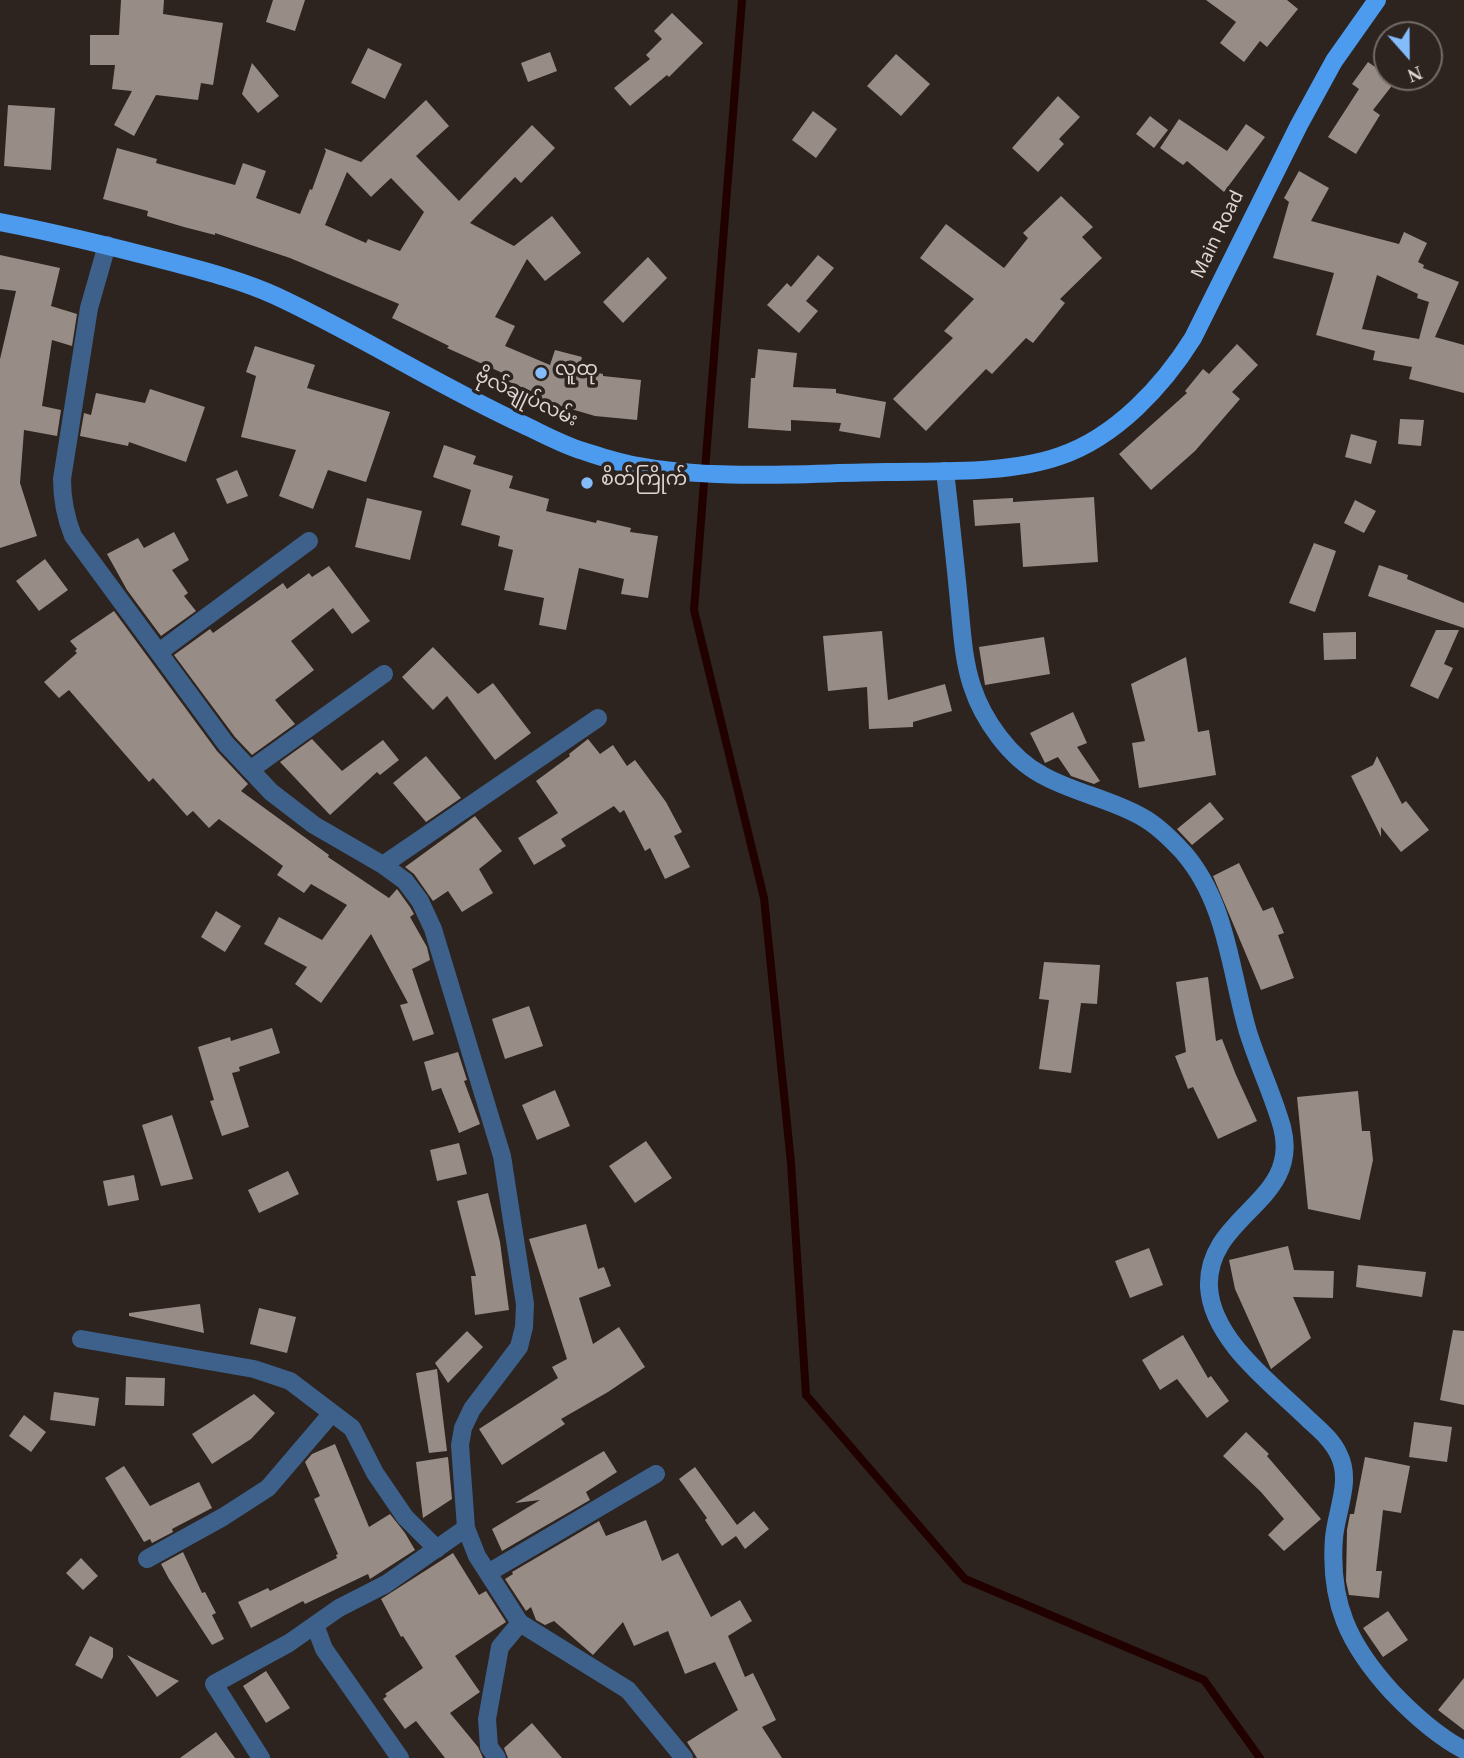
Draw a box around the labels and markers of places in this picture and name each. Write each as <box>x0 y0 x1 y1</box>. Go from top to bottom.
place label: လူထု <box>555 362 598 384</box>
marker: လူထု <box>533 365 549 381</box>
place label: စိတ်ကြိုက် <box>601 472 687 494</box>
marker: စိတ်ကြိုက် <box>579 475 595 491</box>

